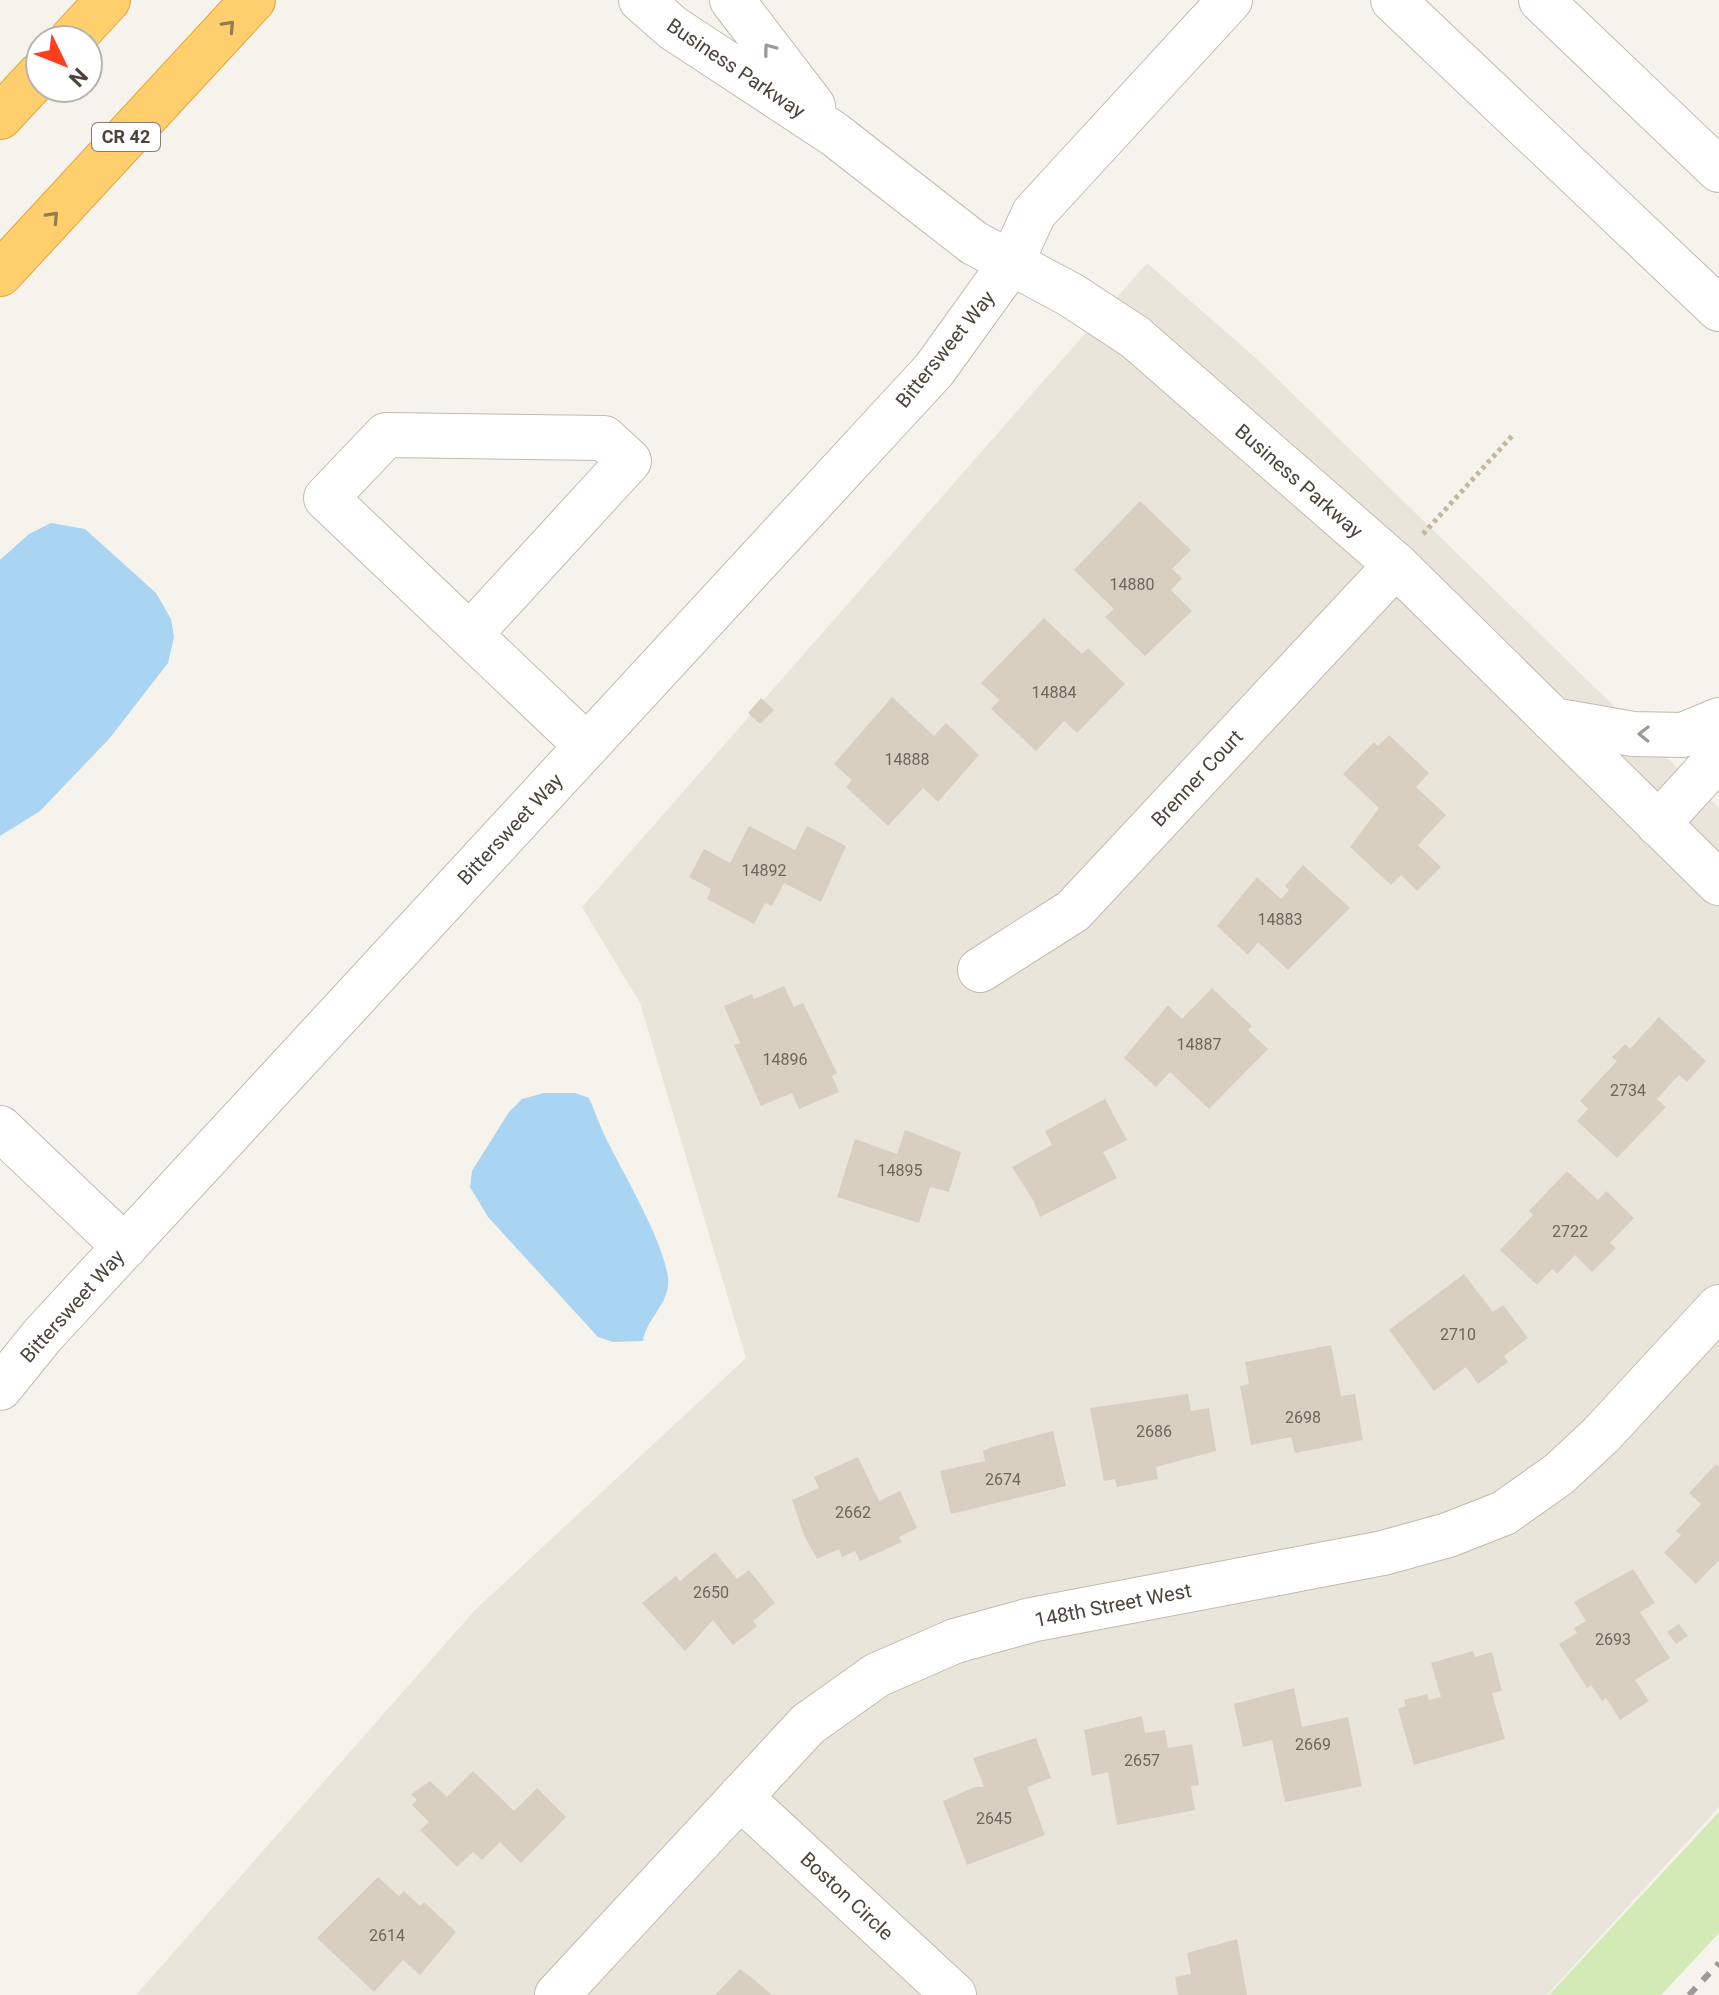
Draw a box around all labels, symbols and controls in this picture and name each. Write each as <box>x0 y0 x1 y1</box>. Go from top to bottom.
street label: Business Parkway <box>662 13 810 123</box>
one-way arrow <box>220 21 235 35</box>
north arrow <box>24 24 104 104</box>
one-way arrow <box>765 44 779 58</box>
text: N <box>64 63 93 92</box>
road number: CR 42 <box>92 123 160 151</box>
one-way arrow <box>43 212 58 226</box>
street label: Bittersweet Way <box>891 285 1000 412</box>
street label: Business Parkway <box>1230 419 1368 543</box>
house number: 14880 <box>1110 575 1154 594</box>
house number: 14884 <box>1032 683 1076 702</box>
street label: Brenner Court <box>1146 725 1248 831</box>
one-way arrow <box>1637 725 1650 743</box>
house number: 14888 <box>885 750 929 769</box>
street label: Bittersweet Way <box>452 768 568 890</box>
house number: 14892 <box>742 861 786 880</box>
house number: 14883 <box>1258 910 1302 929</box>
house number: 14887 <box>1177 1035 1221 1054</box>
house number: 14896 <box>763 1050 807 1069</box>
house number: 2734 <box>1610 1081 1646 1100</box>
house number: 14895 <box>878 1161 922 1180</box>
house number: 2722 <box>1552 1222 1588 1241</box>
street label: Bittersweet Way <box>15 1244 129 1367</box>
house number: 2710 <box>1440 1325 1476 1344</box>
house number: 2698 <box>1285 1408 1321 1427</box>
house number: 2686 <box>1136 1422 1172 1441</box>
house number: 2674 <box>985 1470 1021 1489</box>
house number: 2662 <box>835 1503 871 1522</box>
street label: 148th Street West <box>1033 1578 1193 1632</box>
house number: 2650 <box>693 1583 729 1602</box>
house number: 2693 <box>1595 1630 1631 1649</box>
house number: 2669 <box>1295 1735 1331 1754</box>
house number: 2657 <box>1124 1751 1160 1770</box>
house number: 2645 <box>976 1809 1012 1828</box>
street label: Boston Circle <box>796 1847 898 1945</box>
house number: 2614 <box>369 1926 405 1945</box>

